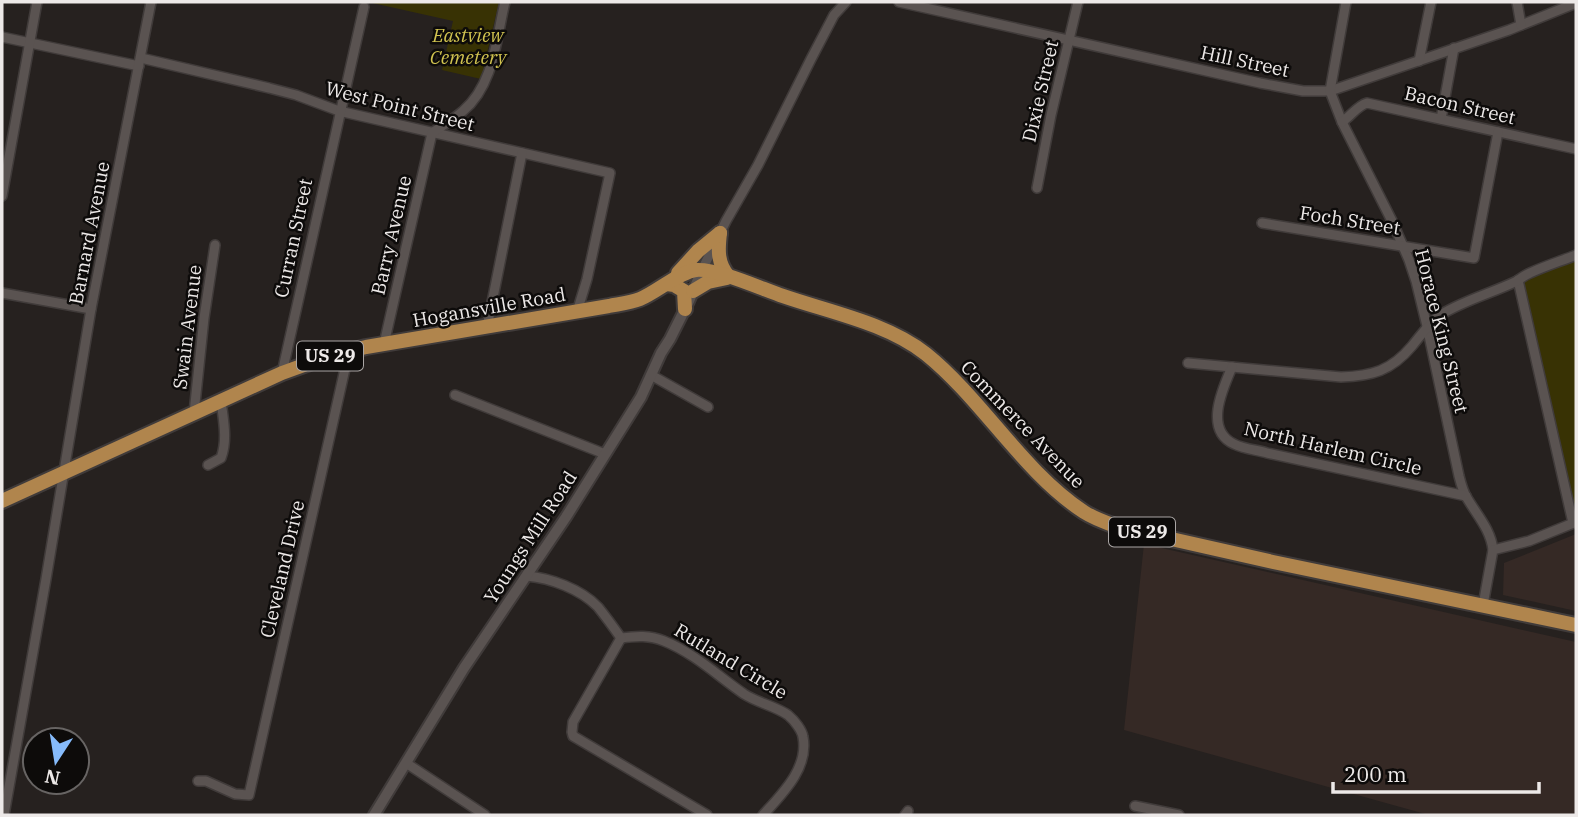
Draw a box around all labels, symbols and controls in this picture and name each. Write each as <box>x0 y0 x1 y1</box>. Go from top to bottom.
park label: Eastview Cemetery <box>430 23 508 69</box>
street label: Dixie Street <box>1017 37 1063 144</box>
street label: Hill Street <box>1198 40 1292 82</box>
street label: West Point Street <box>323 76 477 136</box>
street label: Bacon Street <box>1402 81 1518 130</box>
street label: Barnard Avenue <box>63 159 115 307</box>
street label: Barry Avenue <box>366 173 416 297</box>
street label: Curran Street <box>269 176 317 300</box>
street label: Foch Street <box>1298 200 1402 240</box>
street label: Horace King Street <box>1410 246 1474 416</box>
street label: Swain Avenue <box>167 263 207 391</box>
street label: Hogansville Road <box>411 282 567 332</box>
road number: US 29 <box>297 342 363 370</box>
street label: Commerce Avenue <box>956 355 1090 493</box>
street label: North Harlem Circle <box>1242 416 1424 480</box>
street label: Youngs Mill Road <box>478 466 582 608</box>
street label: Cleveland Drive <box>255 498 309 640</box>
road number: US 29 <box>1109 518 1175 546</box>
street label: Rutland Circle <box>670 618 792 704</box>
north arrow <box>21 726 91 796</box>
scale bar <box>1333 750 1540 794</box>
text: 200 m <box>1344 760 1407 788</box>
text: N <box>43 764 62 791</box>

